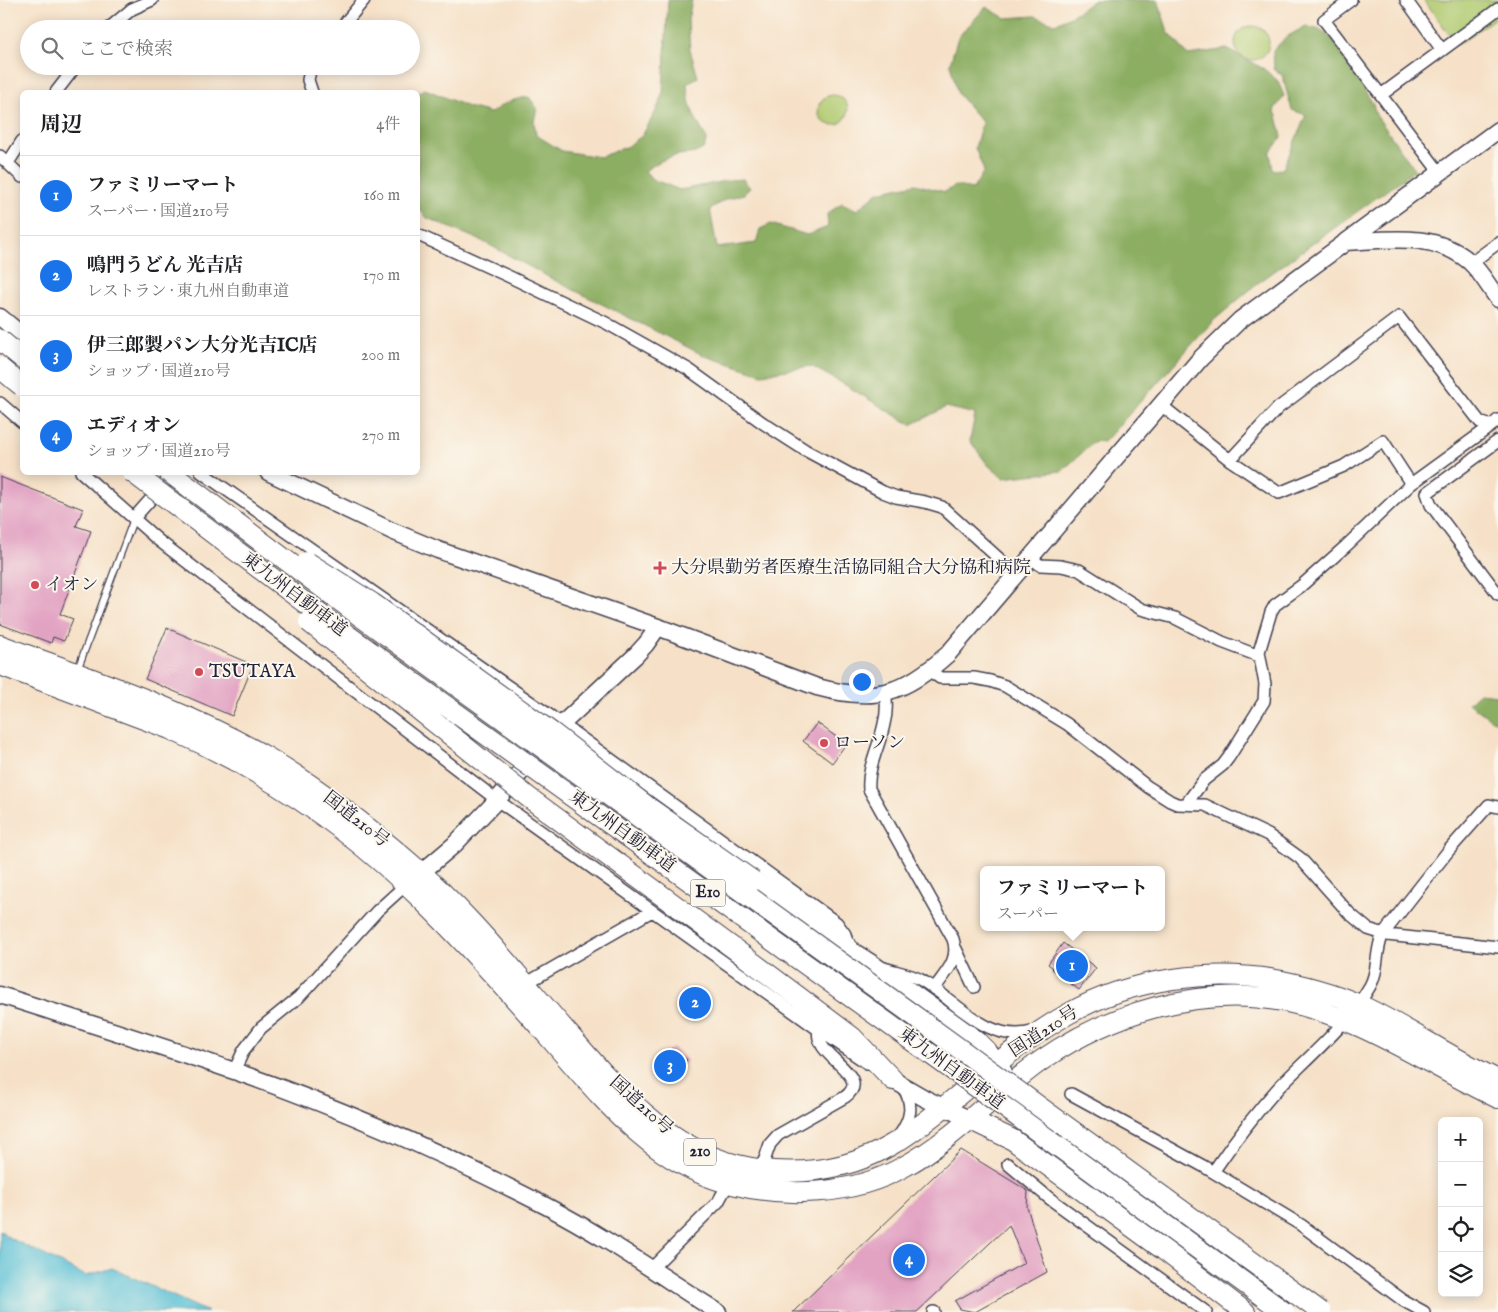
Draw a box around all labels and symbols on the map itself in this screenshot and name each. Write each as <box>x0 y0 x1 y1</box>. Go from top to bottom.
street label: 東九州自動車道 <box>237 548 351 642</box>
place label: 大分県勤労者医療生活協同組合大分協和病院 <box>671 557 1031 580</box>
marker: 大分県勤労者医療生活協同組合大分協和病院 <box>653 561 667 575</box>
place label: イオン <box>45 574 98 597</box>
marker: イオン <box>29 579 41 591</box>
place label: TSUTAYA <box>209 661 296 684</box>
marker: TSUTAYA <box>193 666 205 678</box>
your location <box>849 669 875 695</box>
place label: ローソン <box>834 732 905 755</box>
marker: ローソン <box>818 737 830 749</box>
street label: 東九州自動車道 <box>564 786 680 878</box>
street label: 国道210号 <box>318 787 394 853</box>
road number: E10 <box>690 880 726 906</box>
pin: 1 <box>1056 947 1088 985</box>
pin: 2 <box>679 984 711 1022</box>
street label: 国道210号 <box>1005 1001 1083 1063</box>
street label: 東九州自動車道 <box>893 1023 1009 1115</box>
pin: 3 <box>654 1047 686 1085</box>
street label: 国道210号 <box>604 1071 678 1141</box>
road number: 210 <box>684 1138 716 1166</box>
pin: 4 <box>893 1241 925 1279</box>

